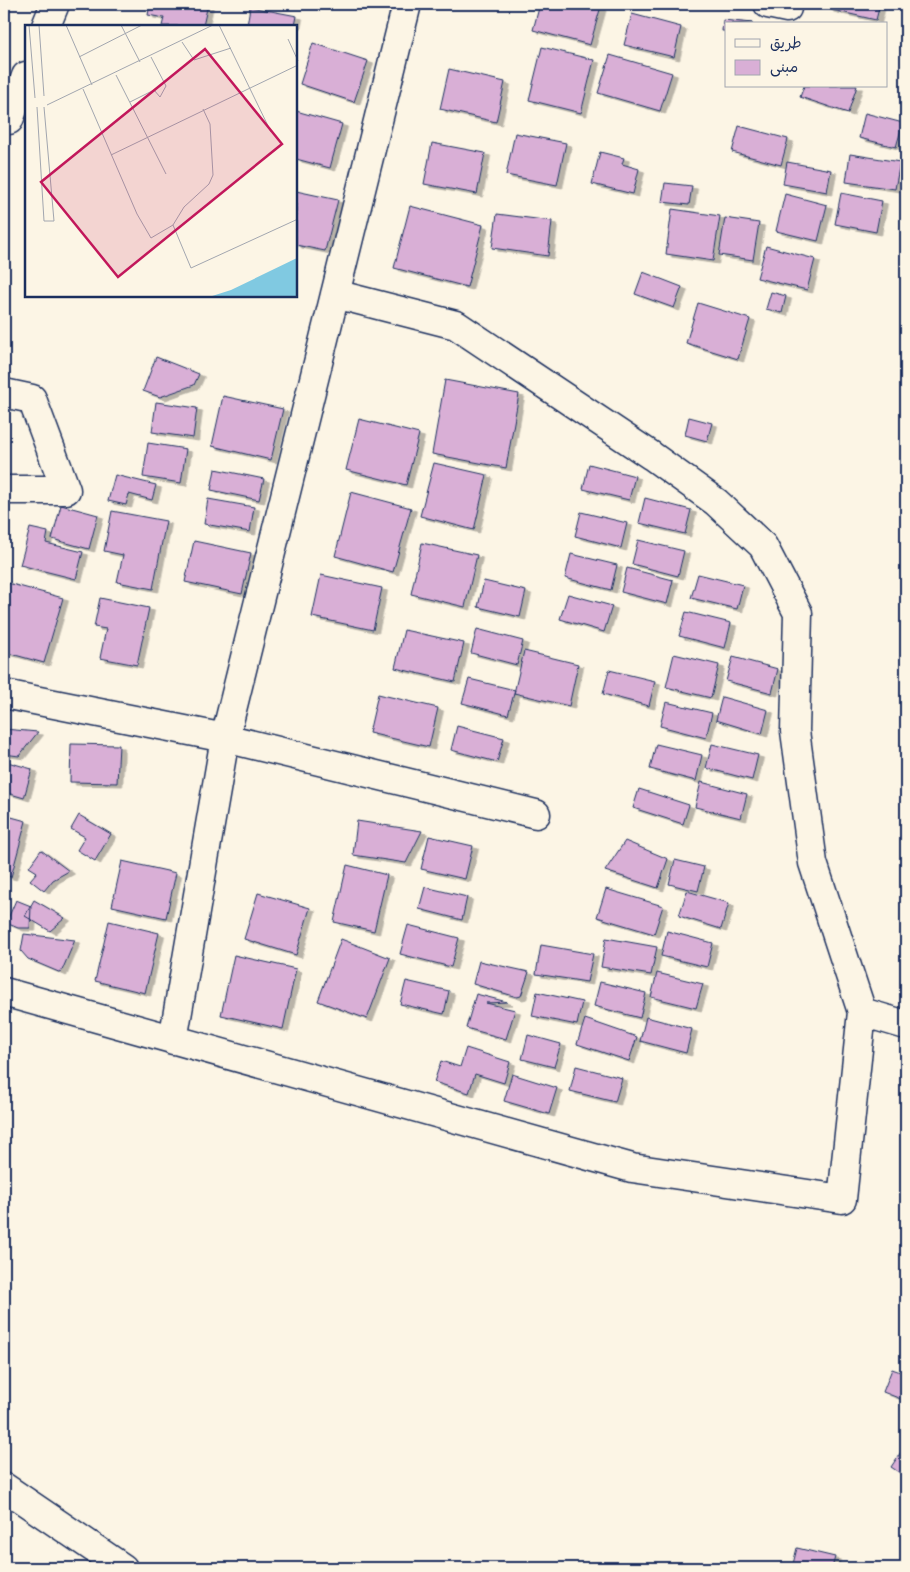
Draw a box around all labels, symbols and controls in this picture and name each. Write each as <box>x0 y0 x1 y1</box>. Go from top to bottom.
legend <box>725 22 888 88</box>
inset map <box>25 25 298 298</box>
text: طريق <box>770 33 802 54</box>
text: مبنى <box>770 57 798 78</box>

